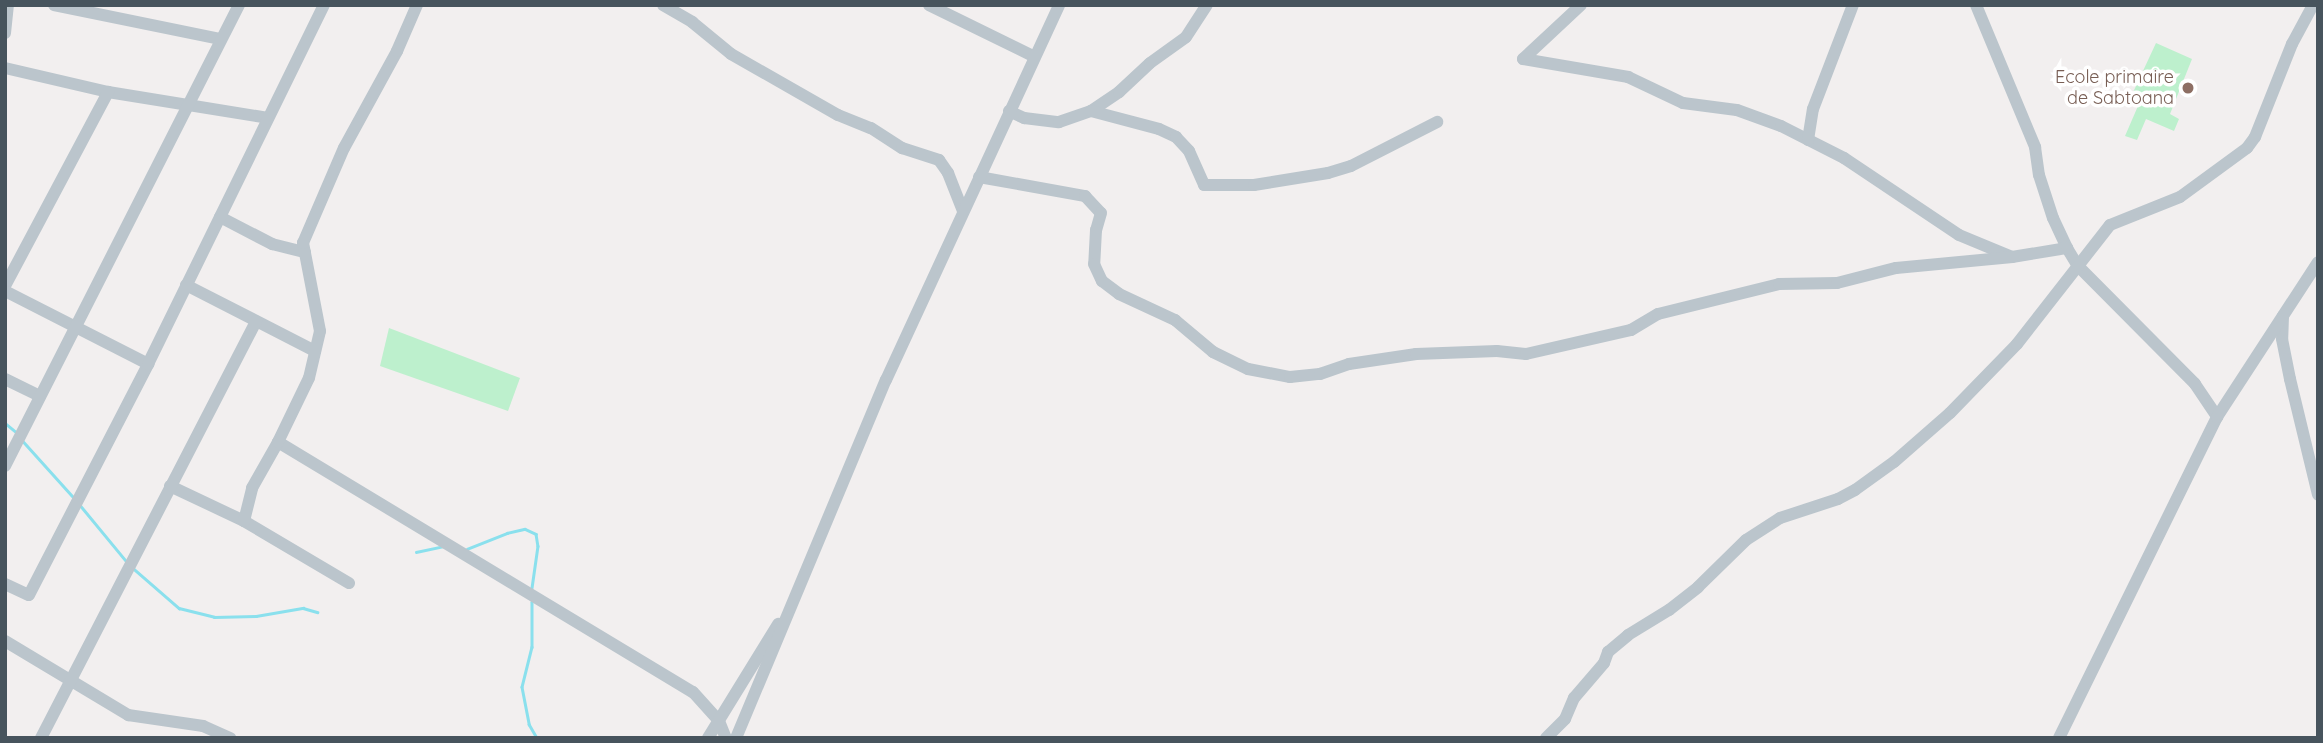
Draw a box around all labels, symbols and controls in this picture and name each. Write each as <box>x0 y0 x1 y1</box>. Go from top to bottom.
place label: Ecole primaire de Sabtoana <box>2055 67 2174 110</box>
marker: Ecole primaire de Sabtoana <box>2180 80 2196 96</box>

